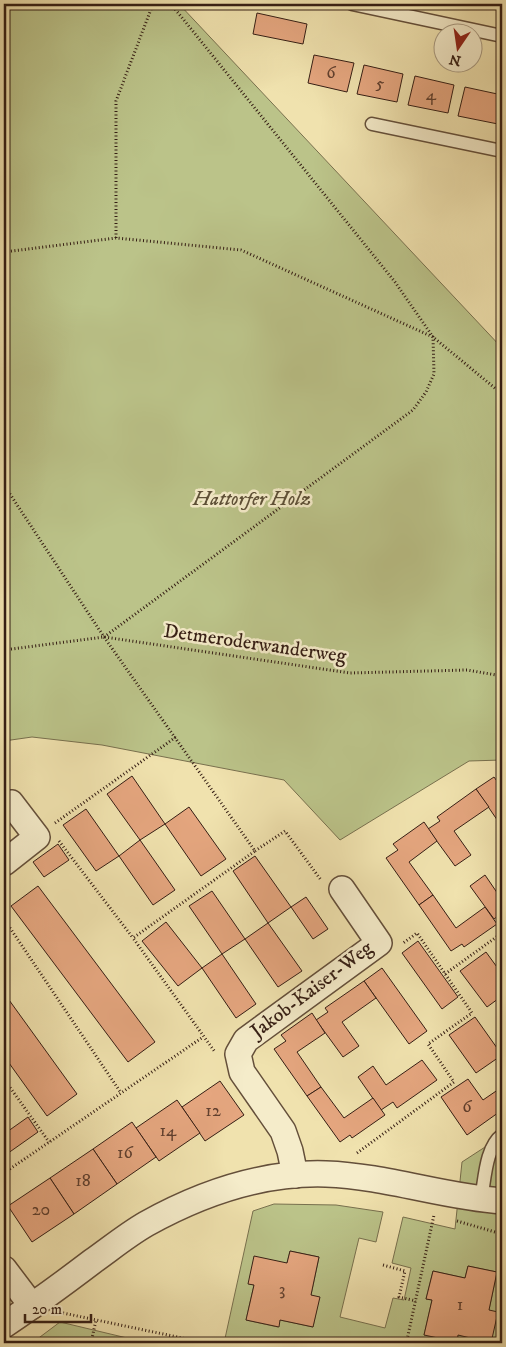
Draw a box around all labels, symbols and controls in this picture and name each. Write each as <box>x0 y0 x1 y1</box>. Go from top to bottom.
north arrow <box>434 22 484 72</box>
text: N <box>447 50 463 70</box>
house number: 6 <box>326 62 336 84</box>
house number: 5 <box>376 73 385 95</box>
house number: 4 <box>426 84 437 106</box>
park label: Hattorfer Holz <box>192 487 311 512</box>
street label: Detmeroderwanderweg <box>162 619 348 669</box>
street label: Jakob-Kaiser-Weg <box>244 936 378 1045</box>
house number: 6 <box>462 1096 472 1118</box>
house number: 12 <box>205 1100 221 1122</box>
house number: 14 <box>160 1120 177 1142</box>
house number: 16 <box>117 1142 134 1164</box>
house number: 18 <box>75 1170 91 1192</box>
house number: 20 <box>32 1199 50 1221</box>
house number: 3 <box>279 1279 285 1301</box>
scale bar <box>25 1292 91 1324</box>
house number: 1 <box>457 1294 463 1316</box>
text: 20 m <box>32 1300 62 1319</box>

